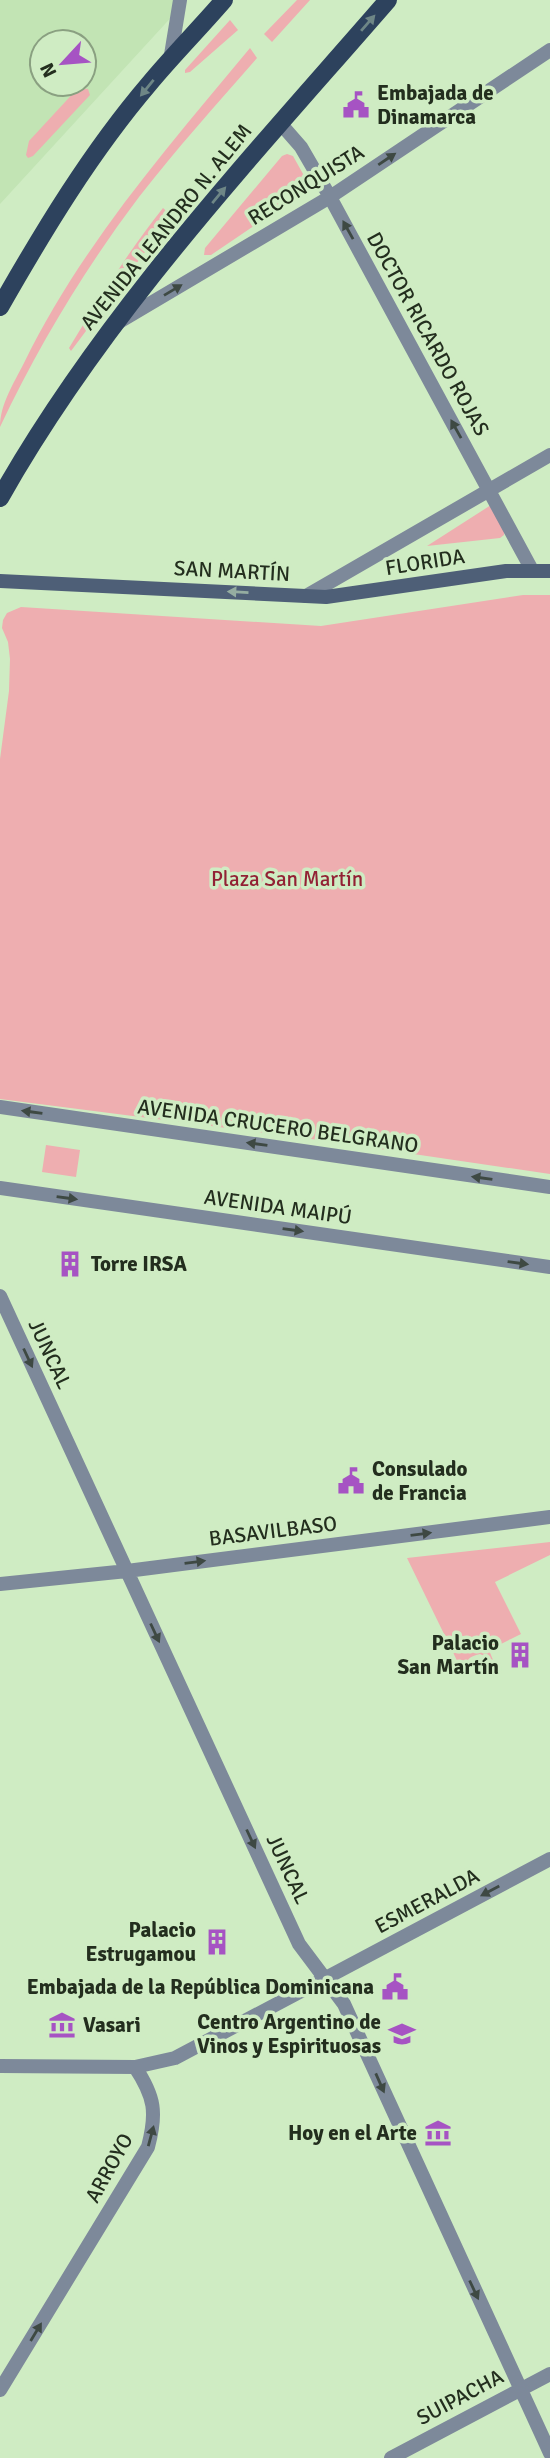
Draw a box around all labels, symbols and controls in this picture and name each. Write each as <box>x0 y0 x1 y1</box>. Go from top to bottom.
one-way arrow <box>360 15 375 32</box>
north arrow <box>28 28 98 98</box>
text: N <box>35 59 62 81</box>
one-way arrow <box>139 78 154 96</box>
place label: Embajada de Dinamarca <box>377 80 494 130</box>
public building icon: Embajada de Dinamarca <box>341 90 371 120</box>
street label: AVENIDA LEANDRO N. ALEM <box>75 119 257 335</box>
street label: RECONQUISTA <box>243 139 369 231</box>
one-way arrow <box>378 152 396 166</box>
one-way arrow <box>211 187 226 204</box>
one-way arrow <box>342 220 354 239</box>
street label: DOCTOR RICARDO ROJAS <box>361 228 495 440</box>
one-way arrow <box>164 283 183 296</box>
one-way arrow <box>451 419 463 439</box>
street label: FLORIDA <box>383 543 467 581</box>
street label: SAN MARTÍN <box>173 555 291 587</box>
one-way arrow <box>227 587 249 598</box>
park label: Plaza San Martín <box>211 866 363 892</box>
street label: AVENIDA CRUCERO BELGRANO <box>136 1093 420 1159</box>
one-way arrow <box>21 1107 43 1118</box>
one-way arrow <box>246 1138 268 1149</box>
one-way arrow <box>471 1172 493 1183</box>
street label: AVENIDA MAIPÚ <box>202 1184 354 1230</box>
one-way arrow <box>57 1193 79 1204</box>
one-way arrow <box>282 1225 304 1236</box>
building icon: Torre IRSA <box>55 1249 85 1279</box>
place label: Torre IRSA <box>91 1251 187 1277</box>
one-way arrow <box>507 1257 529 1268</box>
street label: JUNCAL <box>23 1315 78 1393</box>
one-way arrow <box>23 1348 34 1368</box>
place label: Consulado de Francia <box>372 1456 468 1506</box>
public building icon: Consulado de Francia <box>336 1466 366 1496</box>
street label: BASAVILBASO <box>207 1510 339 1552</box>
one-way arrow <box>410 1528 432 1539</box>
one-way arrow <box>184 1557 206 1568</box>
one-way arrow <box>150 1623 161 1643</box>
place label: Palacio San Martín <box>397 1630 499 1680</box>
building icon: Palacio San Martín <box>505 1640 535 1670</box>
one-way arrow <box>246 1829 257 1850</box>
street label: JUNCAL <box>261 1830 316 1908</box>
street label: ESMERALDA <box>370 1863 484 1939</box>
one-way arrow <box>480 1886 500 1897</box>
place label: Palacio Estrugamou <box>85 1917 196 1967</box>
building icon: Palacio Estrugamou <box>202 1927 232 1957</box>
public building icon: Embajada de la República Dominicana <box>380 1972 410 2002</box>
place label: Embajada de la República Dominicana <box>27 1974 374 2000</box>
place label: Centro Argentino de Vinos y Espirituosas <box>197 2009 381 2059</box>
museum icon: Vasari <box>47 2010 77 2040</box>
place label: Vasari <box>83 2012 141 2038</box>
school or university icon: Centro Argentino de Vinos y Espirituosas <box>387 2019 417 2049</box>
one-way arrow <box>374 2073 386 2093</box>
museum icon: Hoy en el Arte <box>423 2118 453 2148</box>
place label: Hoy en el Arte <box>288 2120 417 2146</box>
one-way arrow <box>146 2125 157 2147</box>
street label: ARROYO <box>79 2129 139 2207</box>
one-way arrow <box>468 2280 480 2300</box>
one-way arrow <box>29 2322 42 2341</box>
street label: SUIPACHA <box>412 2363 508 2431</box>

